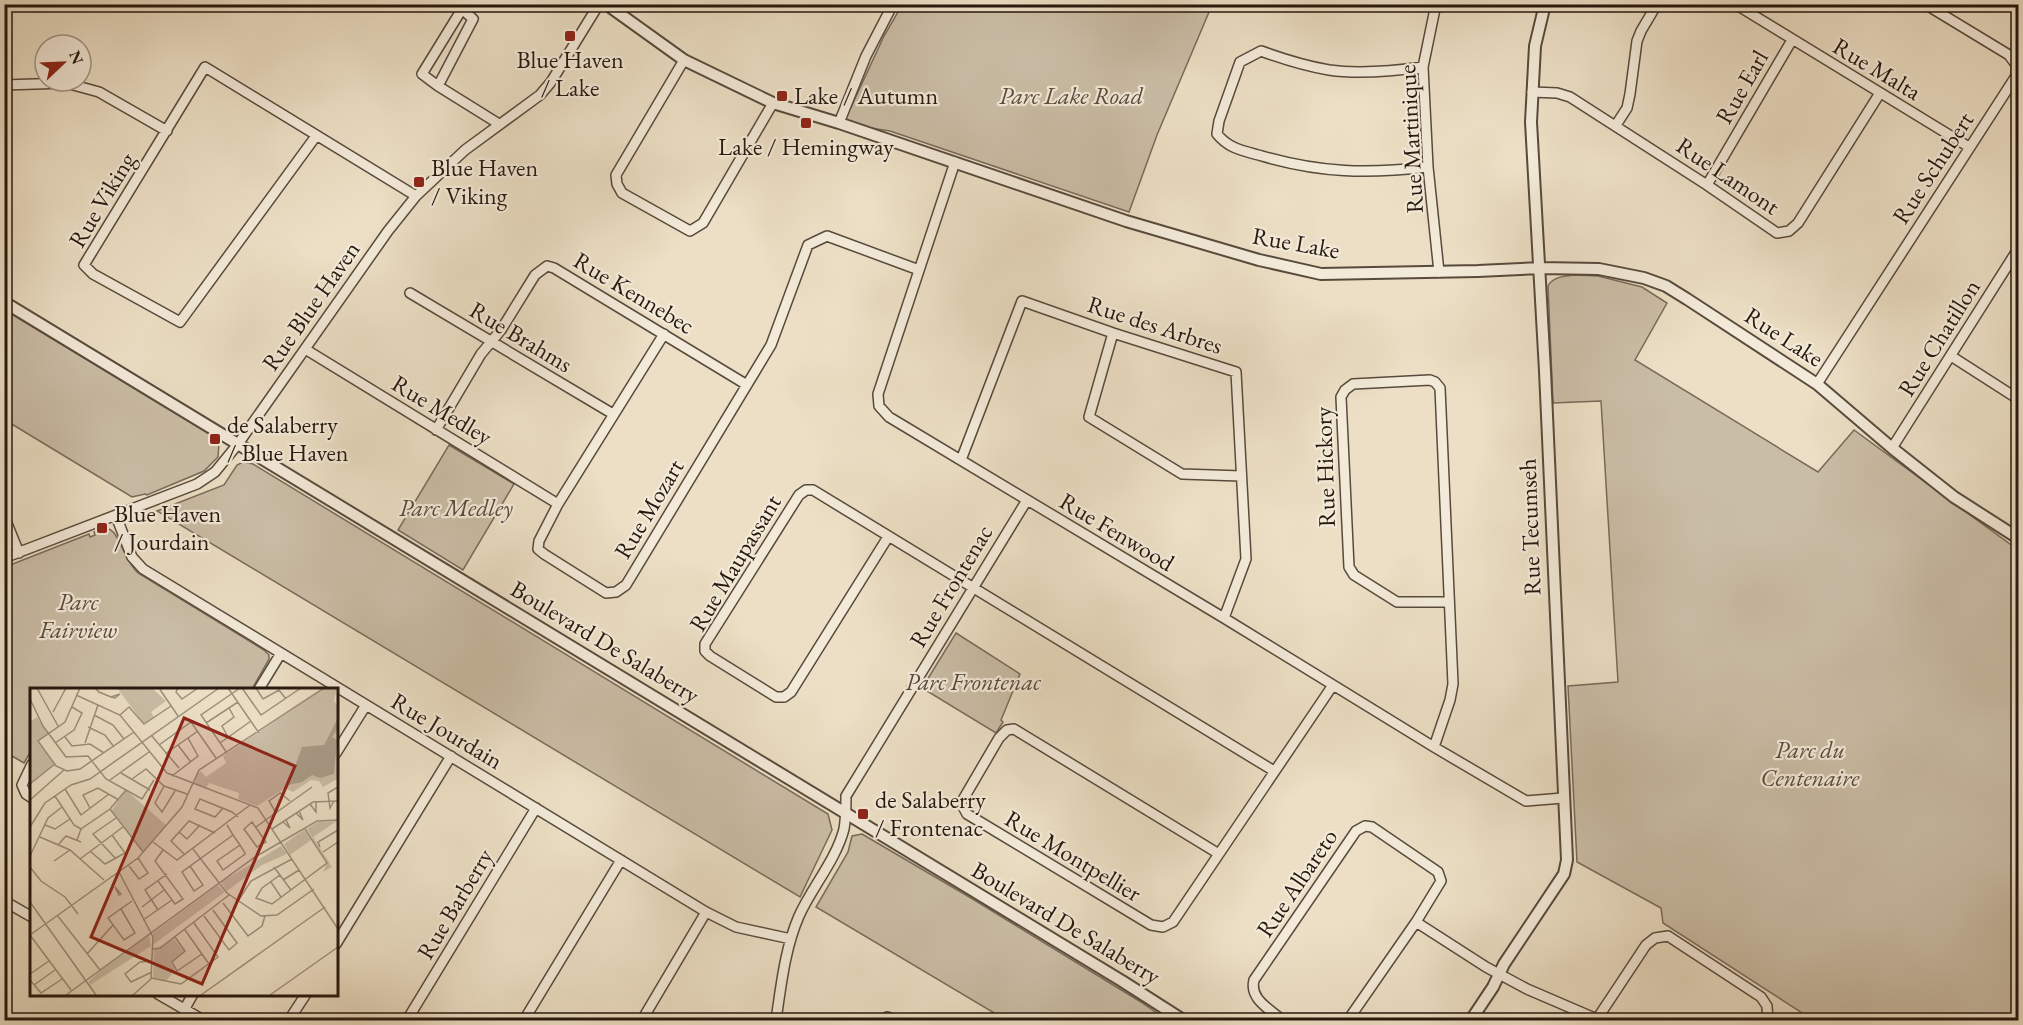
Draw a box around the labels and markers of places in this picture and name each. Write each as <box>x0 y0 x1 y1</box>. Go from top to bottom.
marker: Blue Haven / Lake <box>563 29 577 43</box>
place label: Blue Haven / Lake <box>516 44 624 103</box>
place label: Lake / Autumn <box>794 80 938 111</box>
marker: Lake / Autumn <box>775 89 789 103</box>
marker: Lake / Hemingway <box>799 116 813 130</box>
place label: Lake / Hemingway <box>718 131 894 162</box>
place label: Blue Haven / Viking <box>431 152 538 211</box>
marker: Blue Haven / Viking <box>412 175 426 189</box>
place label: de Salaberry / Blue Haven <box>227 409 349 468</box>
marker: de Salaberry / Blue Haven <box>208 432 222 446</box>
place label: Blue Haven / Jourdain <box>114 498 221 557</box>
marker: Blue Haven / Jourdain <box>95 521 109 535</box>
place label: de Salaberry / Frontenac <box>875 784 986 843</box>
marker: de Salaberry / Frontenac <box>856 807 870 821</box>

